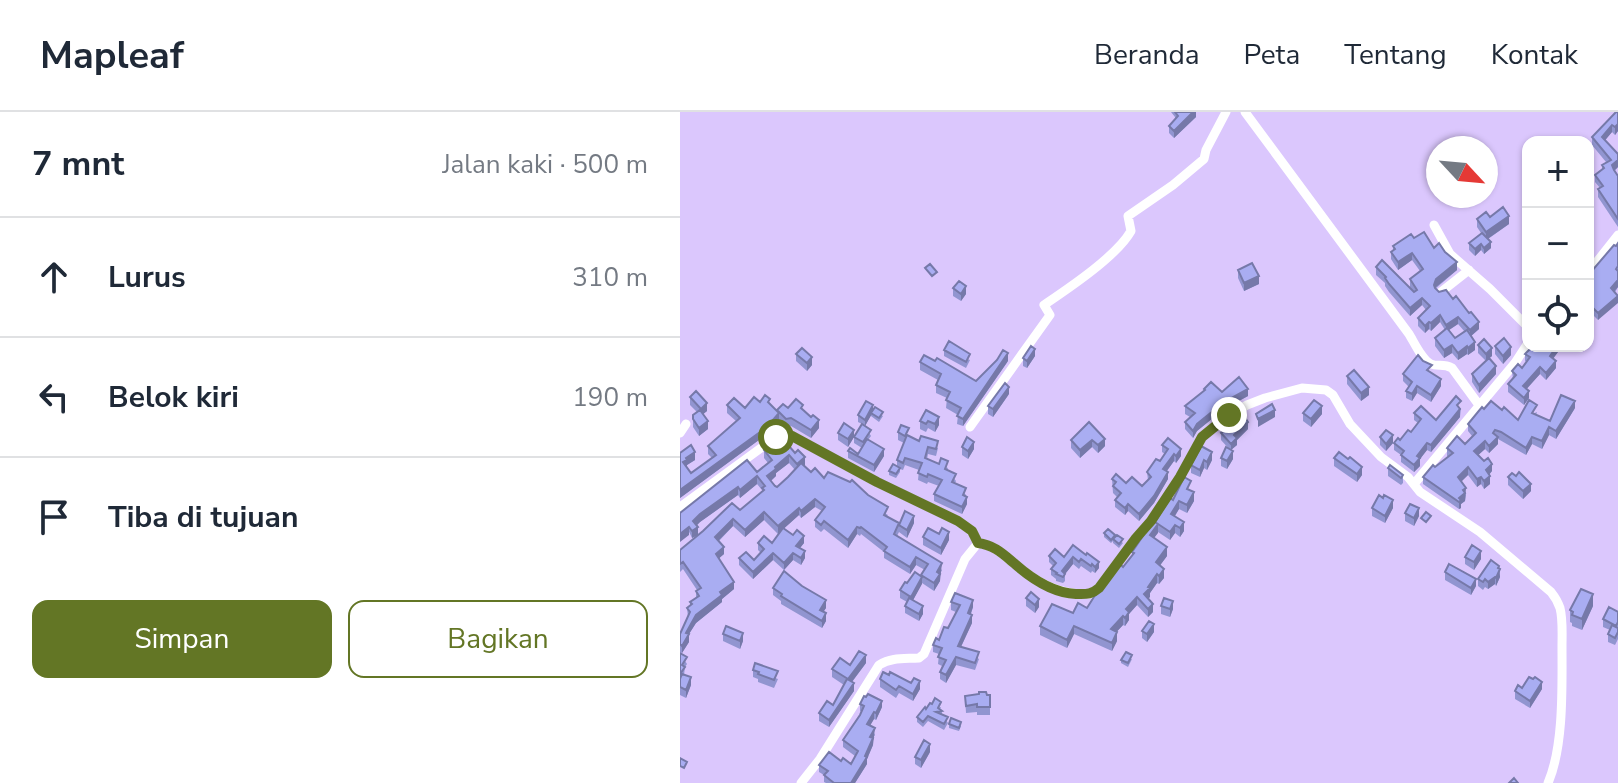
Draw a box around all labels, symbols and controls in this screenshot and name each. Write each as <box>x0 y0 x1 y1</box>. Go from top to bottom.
text: Mapleaf <box>40 30 184 81</box>
text: Beranda <box>1094 36 1200 74</box>
text: Peta <box>1244 36 1300 74</box>
text: Tentang <box>1344 36 1447 74</box>
text: Kontak <box>1491 36 1578 74</box>
north arrow <box>1426 136 1498 208</box>
map controls <box>1522 136 1594 352</box>
button: + <box>1522 136 1594 208</box>
text: 7 mnt <box>32 141 124 187</box>
text: Jalan kaki · 500 m <box>442 147 648 182</box>
button: − <box>1522 208 1594 280</box>
icon: ahead <box>32 255 76 299</box>
text: Lurus <box>108 257 186 298</box>
text: 310 m <box>572 260 648 295</box>
button: locate <box>1522 280 1594 352</box>
icon: left <box>32 375 76 419</box>
text: Belok kiri <box>108 377 239 418</box>
text: 190 m <box>572 380 648 415</box>
route end <box>1211 397 1247 433</box>
route start <box>758 419 794 455</box>
icon: arrive <box>32 495 76 539</box>
text: Tiba di tujuan <box>108 497 299 538</box>
button: Simpan <box>32 600 332 678</box>
button: Bagikan <box>348 600 648 678</box>

